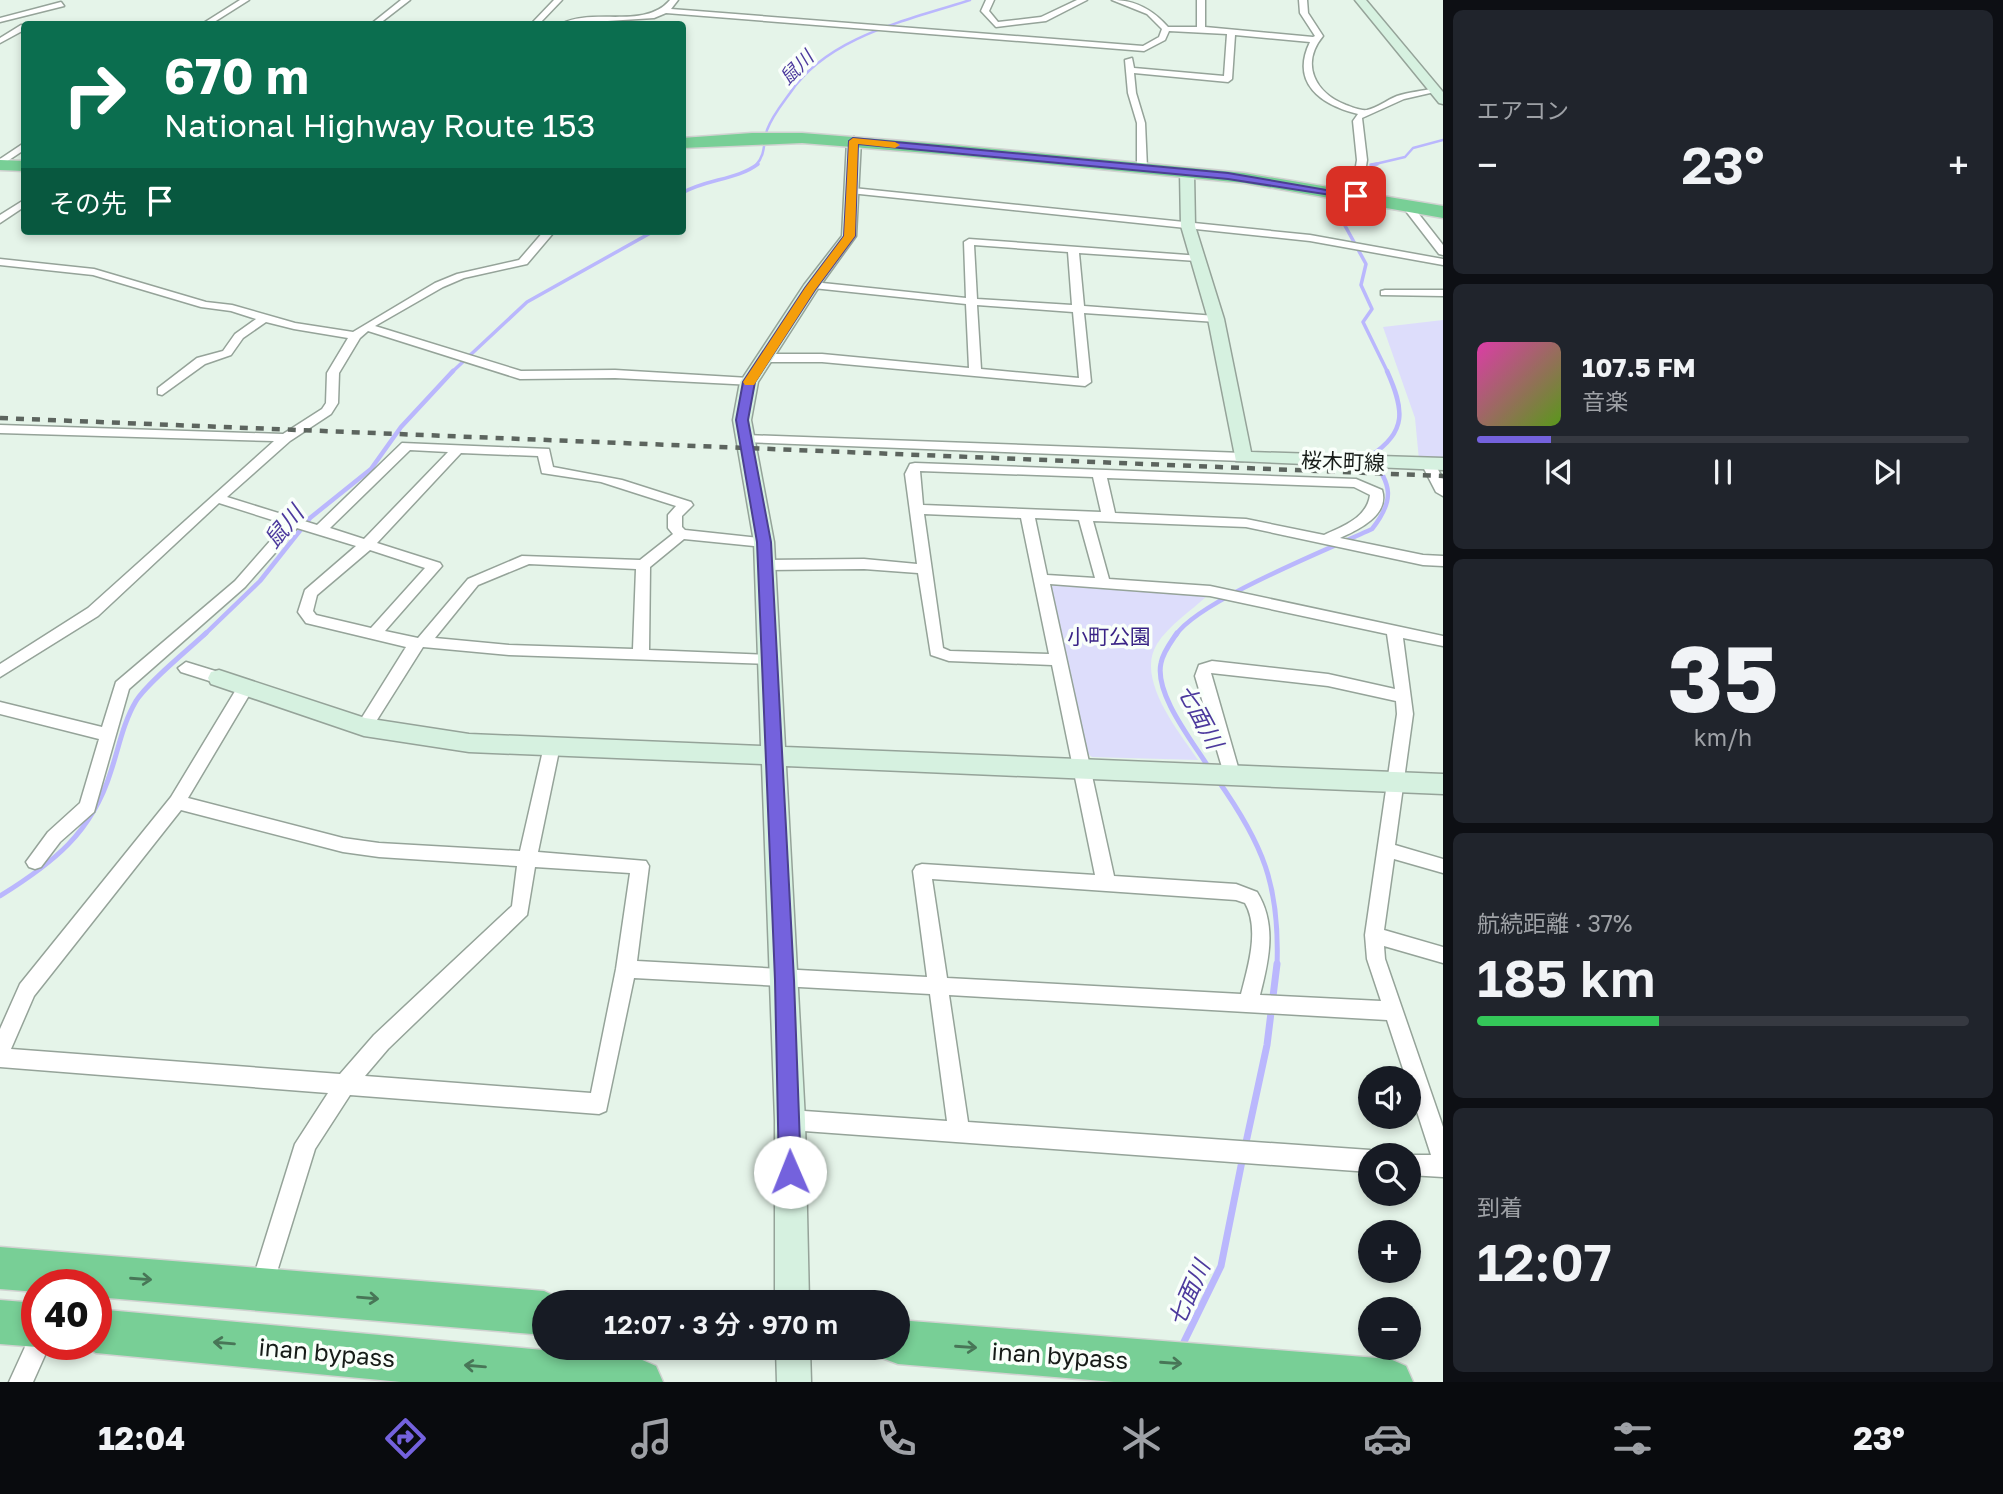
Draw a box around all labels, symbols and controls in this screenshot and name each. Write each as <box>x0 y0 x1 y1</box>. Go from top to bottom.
water label: 鼠川 <box>774 44 819 89</box>
text: 670 m <box>164 46 309 105</box>
icon: right <box>49 49 140 140</box>
text: エアコン <box>1477 96 1569 124</box>
text: National Highway Route 153 <box>164 106 595 144</box>
text: 23° <box>1682 133 1764 195</box>
text: − <box>1477 142 1498 187</box>
text: + <box>1948 142 1969 187</box>
pin <box>1326 166 1386 226</box>
icon: arrive <box>1337 177 1375 215</box>
icon: arrive <box>141 182 179 220</box>
text: その先 <box>49 188 127 219</box>
text: 107.5 FM <box>1582 352 1696 383</box>
text: 音楽 <box>1582 387 1628 415</box>
street label: 桜木町線 <box>1301 447 1385 475</box>
icon: previous <box>1540 453 1578 491</box>
icon: pause <box>1704 453 1742 491</box>
icon: next <box>1868 453 1906 491</box>
water label: 鼠川 <box>257 497 310 553</box>
park label: 小町公園 <box>1067 623 1151 649</box>
text: 35 <box>1667 623 1779 732</box>
water label: 七面川 <box>1172 679 1231 756</box>
text: km/h <box>1694 723 1752 751</box>
text: 航続距離 · 37% <box>1477 909 1632 937</box>
text: 185 km <box>1477 946 1655 1008</box>
map controls <box>1358 1066 1421 1360</box>
button: sound <box>1358 1066 1421 1129</box>
position arrow <box>753 1135 827 1209</box>
button: search <box>1358 1143 1421 1206</box>
text: 到着 <box>1477 1193 1523 1221</box>
button: + <box>1358 1220 1421 1283</box>
text: 12:07 <box>1477 1230 1612 1292</box>
water label: 七面川 <box>1161 1253 1216 1330</box>
speed limit sign: 40 <box>21 1269 112 1360</box>
one-way arrow <box>130 1273 152 1286</box>
one-way arrow <box>356 1291 379 1304</box>
button: − <box>1358 1297 1421 1360</box>
text: 12:07 · 3 分 · 970 m <box>604 1309 838 1340</box>
street label: inan bypass <box>257 1332 397 1372</box>
one-way arrow <box>213 1336 236 1349</box>
street label: inan bypass <box>991 1336 1129 1374</box>
one-way arrow <box>954 1341 977 1354</box>
one-way arrow <box>1160 1357 1182 1370</box>
one-way arrow <box>464 1360 487 1373</box>
icon: directions <box>381 1414 430 1463</box>
icon: music <box>627 1414 676 1463</box>
icon: phone <box>872 1414 921 1463</box>
icon: climate <box>1117 1414 1166 1463</box>
icon: car <box>1363 1414 1412 1463</box>
icon: filters <box>1608 1414 1657 1463</box>
text: 12:04 <box>98 1419 185 1457</box>
text: 23° <box>1853 1419 1905 1457</box>

